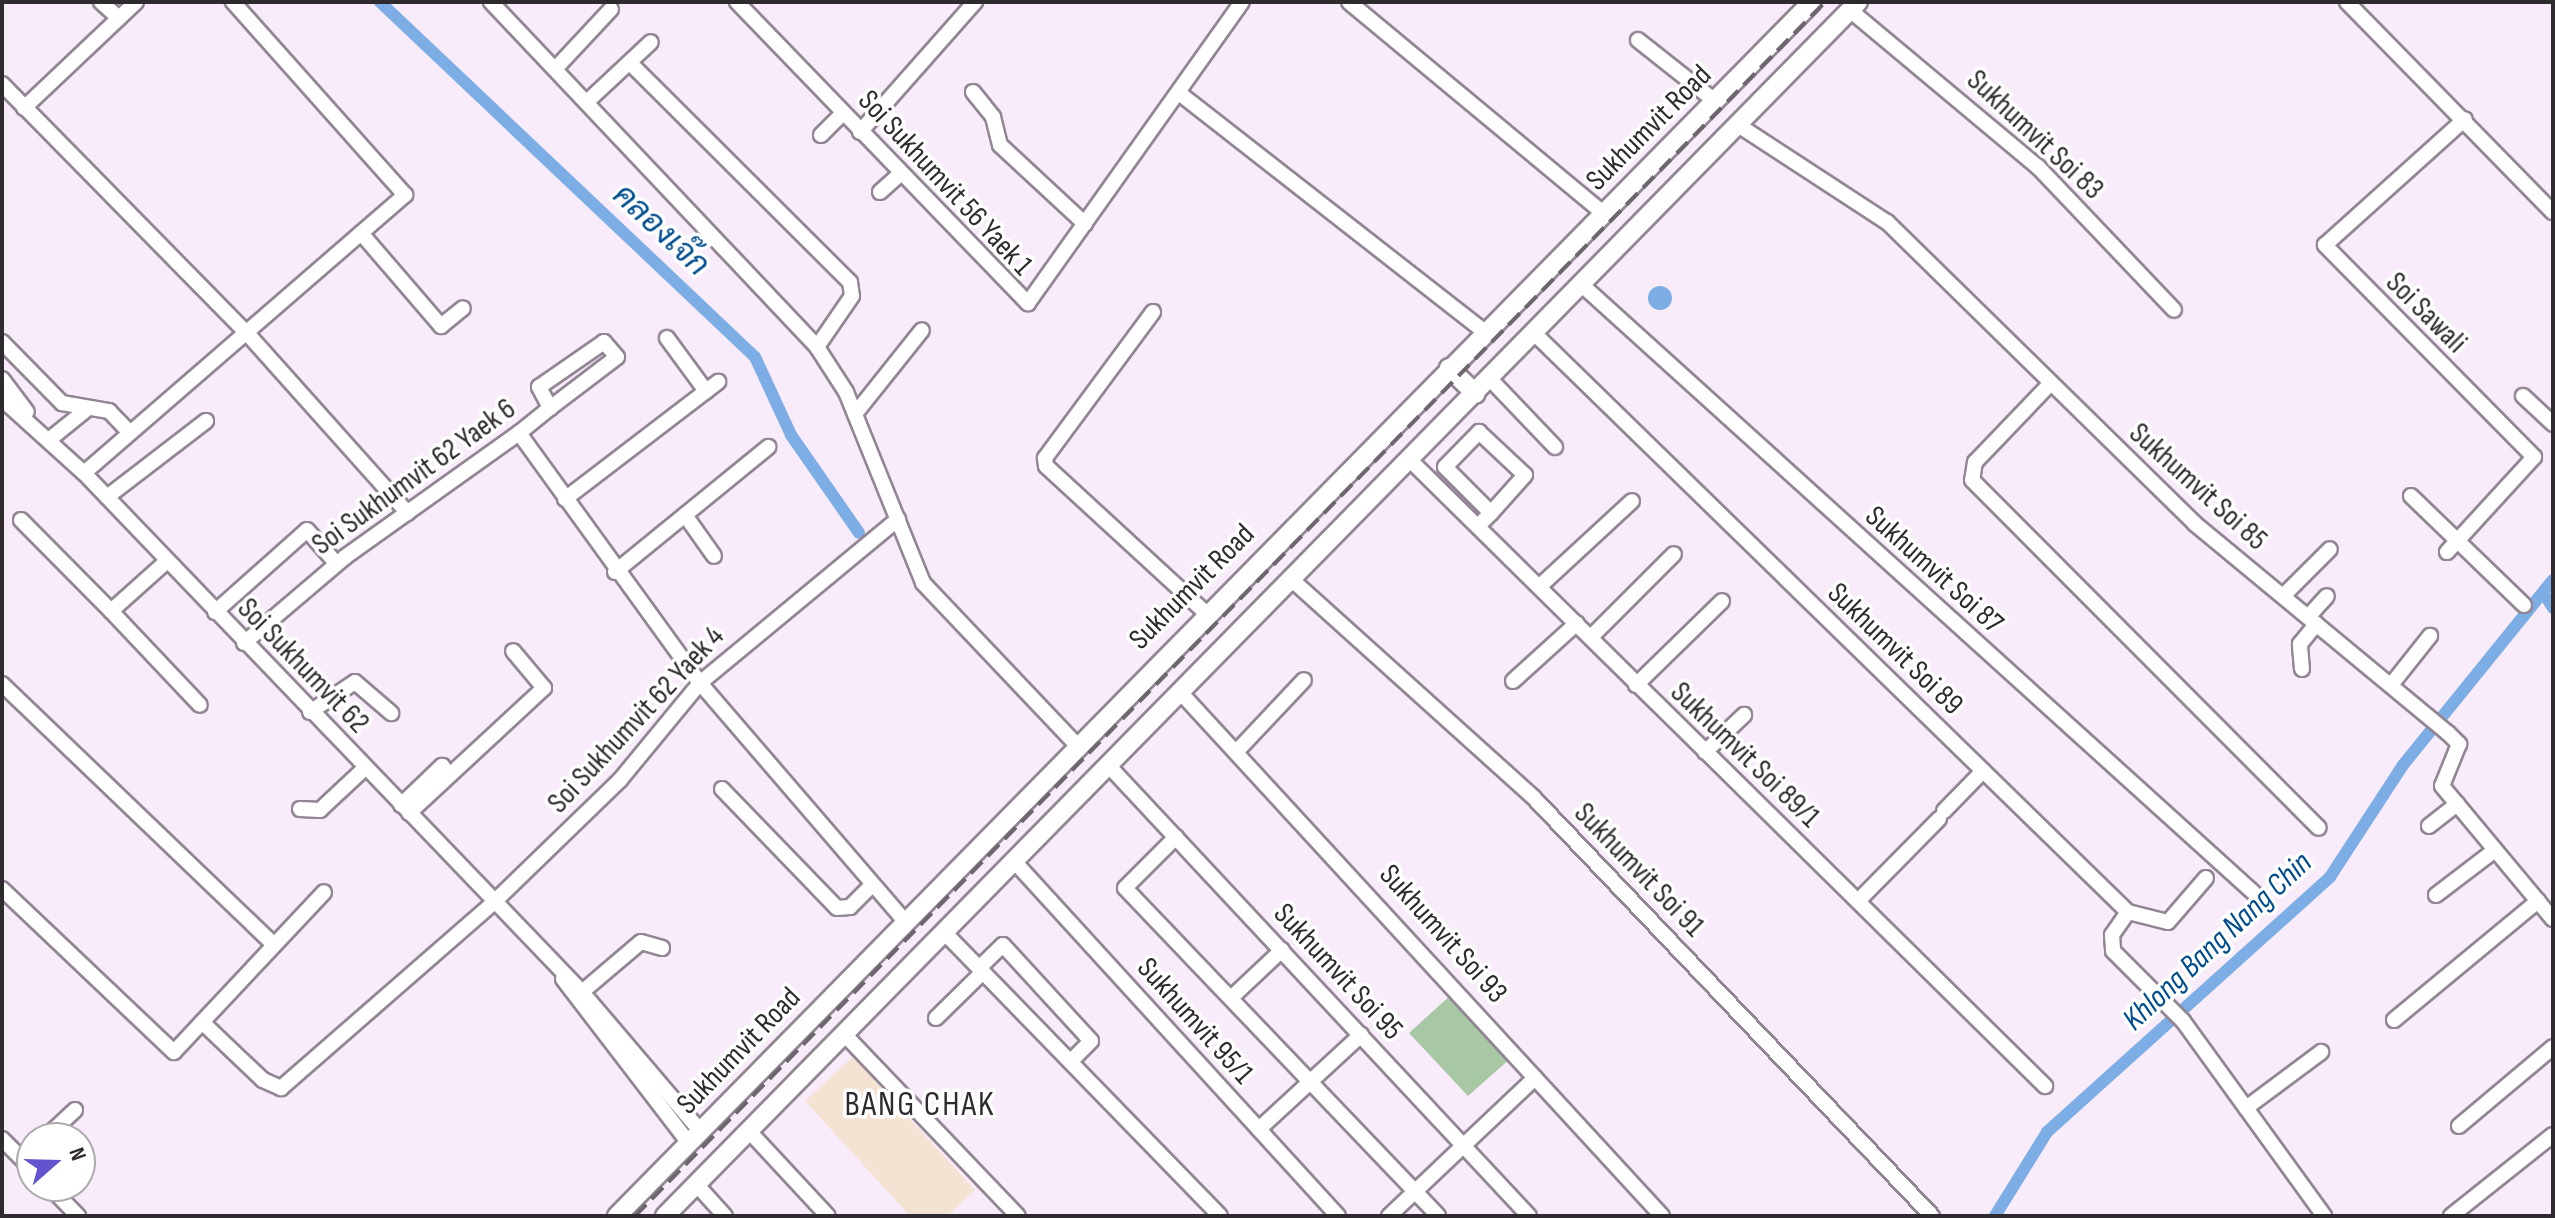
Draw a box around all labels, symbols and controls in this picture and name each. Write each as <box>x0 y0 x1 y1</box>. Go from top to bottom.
street label: Sukhumvit Road <box>1579 58 1719 198</box>
street label: Sukhumvit Soi 83 <box>1959 63 2111 207</box>
street label: Soi Sukhumvit 56 Yaek 1 <box>850 83 1040 283</box>
water label: คลองเจ๊ก <box>604 177 716 285</box>
street label: Soi Sawali <box>2378 265 2474 361</box>
street label: Soi Sukhumvit 62 Yaek 6 <box>305 391 523 563</box>
street label: Sukhumvit Soi 85 <box>2122 416 2274 558</box>
street label: Sukhumvit Soi 87 <box>1858 499 2010 641</box>
street label: Sukhumvit Road <box>1122 517 1262 657</box>
street label: Sukhumvit Soi 89 <box>1820 575 1970 723</box>
street label: Soi Sukhumvit 62 <box>230 591 376 741</box>
street label: Soi Sukhumvit 62 Yaek 4 <box>540 619 732 821</box>
street label: Sukhumvit Soi 89/1 <box>1663 675 1827 835</box>
street label: Sukhumvit Soi 91 <box>1566 796 1712 944</box>
water label: Khlong Bang Nang Chin <box>2115 845 2321 1039</box>
street label: Sukhumvit Soi 93 <box>1371 857 1515 1011</box>
street label: Sukhumvit Soi 95 <box>1266 896 1410 1048</box>
street label: Sukhumvit 95/1 <box>1129 951 1261 1091</box>
street label: Sukhumvit Road <box>670 980 808 1122</box>
district label: BANG CHAK <box>844 1085 996 1125</box>
north arrow <box>16 1122 96 1202</box>
text: N <box>62 1144 92 1164</box>

